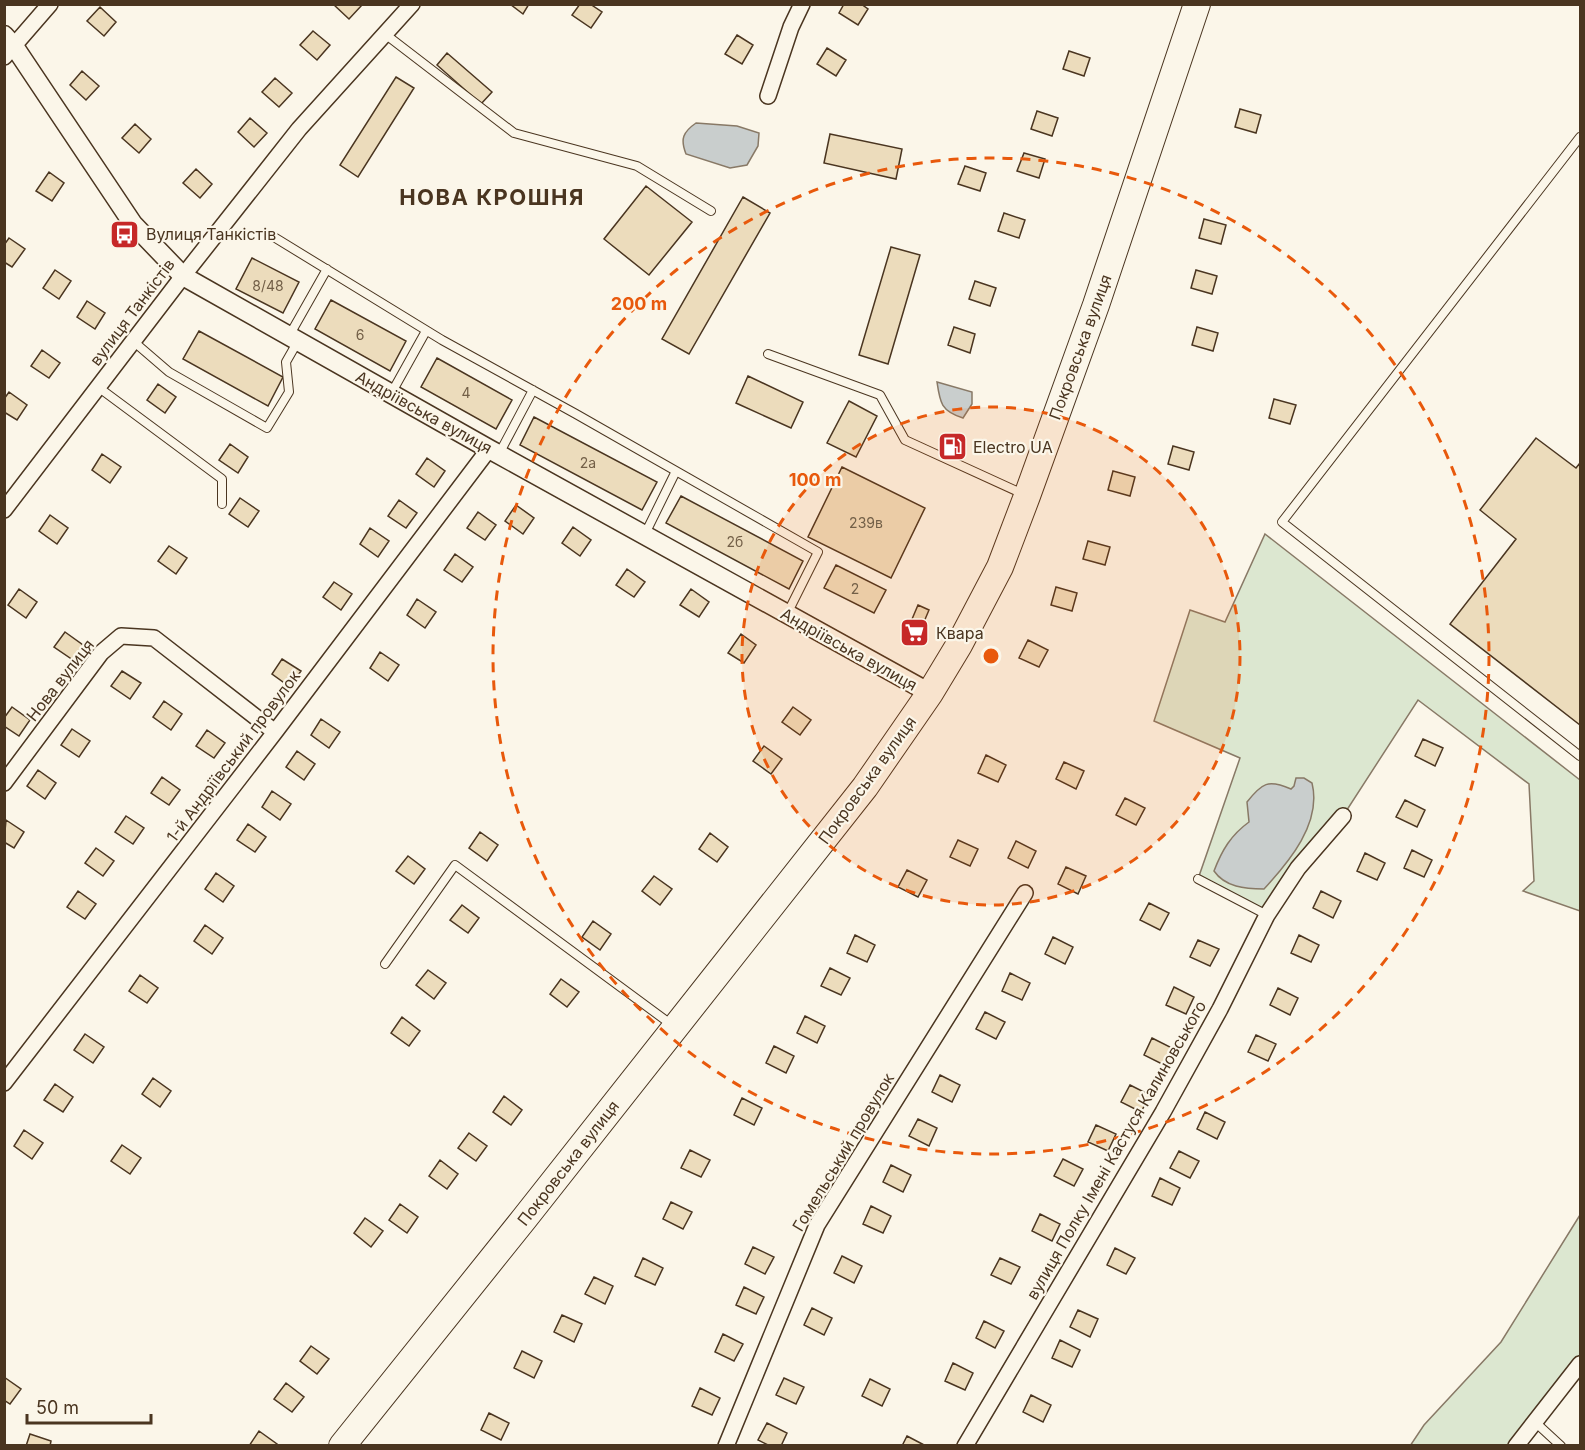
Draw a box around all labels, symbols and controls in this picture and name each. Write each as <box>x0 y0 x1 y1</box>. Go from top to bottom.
district label: НОВА КРОШНЯ <box>399 184 585 210</box>
bus stop icon: Вулиця Танкістів <box>109 218 141 250</box>
place label: Вулиця Танкістів <box>146 224 276 244</box>
street label: вулиця Танкістів <box>85 255 179 369</box>
street label: Покровська вулиця <box>1044 272 1116 422</box>
house number: 8/48 <box>252 277 284 294</box>
text: 200 m <box>611 293 667 314</box>
house number: 6 <box>356 326 364 343</box>
street label: Андріївська вулиця <box>352 366 496 458</box>
house number: 4 <box>461 384 471 401</box>
fuel station icon: Electro UA <box>936 431 968 463</box>
place label: Electro UA <box>973 437 1053 457</box>
house number: 2а <box>580 454 596 471</box>
text: 100 m <box>789 469 841 490</box>
house number: 239в <box>849 514 883 531</box>
house number: 2б <box>727 533 743 550</box>
house number: 2 <box>851 580 859 597</box>
street label: Андріївська вулиця <box>777 603 921 695</box>
supermarket icon: Квара <box>899 617 931 649</box>
place label: Квара <box>936 623 984 643</box>
street label: Нова вулиця <box>22 635 98 725</box>
centre of rings <box>981 646 1001 666</box>
street label: 1-й Андріївський провулок <box>162 666 304 846</box>
street label: Покровська вулиця <box>814 712 920 848</box>
street label: вулиця Полку Імені Кастуся Калиновського <box>1022 997 1210 1303</box>
street label: Гомельський провулок <box>788 1069 898 1235</box>
street label: Покровська вулиця <box>513 1096 623 1230</box>
scale bar <box>27 1387 152 1425</box>
text: 50 m <box>36 1397 79 1418</box>

